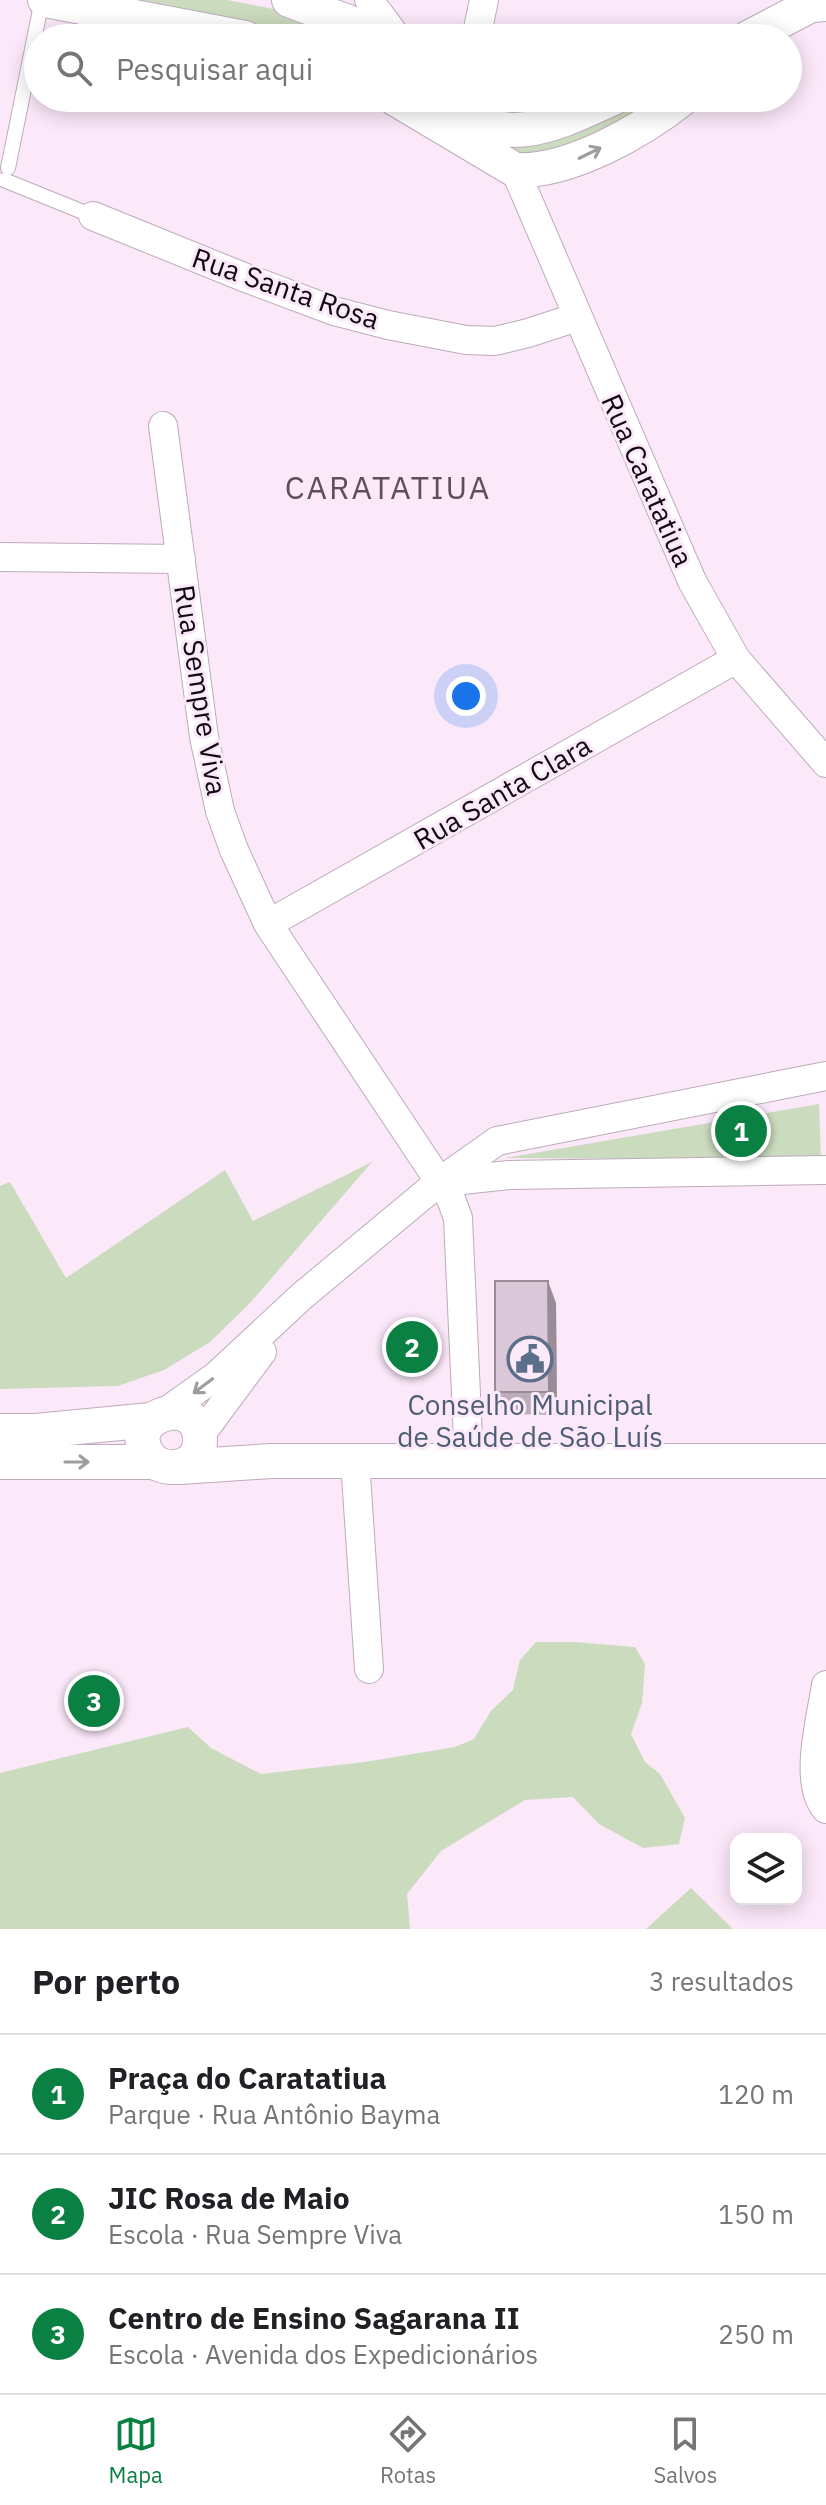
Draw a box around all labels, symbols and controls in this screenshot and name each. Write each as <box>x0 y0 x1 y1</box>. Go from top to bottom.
search box <box>24 24 802 112</box>
icon: search <box>52 46 96 90</box>
text: Pesquisar aqui <box>116 49 313 88</box>
one-way arrow <box>577 144 601 160</box>
street label: Rua Santa Rosa <box>187 239 385 337</box>
street label: Rua Caratatiua <box>593 388 703 572</box>
district label: CARATATIUA <box>285 466 491 508</box>
street label: Rua Sempre Viva <box>166 582 236 798</box>
your location <box>446 676 486 716</box>
street label: Rua Santa Clara <box>407 726 597 858</box>
pin: 1 <box>715 1101 767 1161</box>
pin: 2 <box>386 1317 438 1377</box>
public building icon: Conselho Municipal de Saúde de São Luís <box>506 1335 554 1383</box>
one-way arrow <box>193 1378 214 1395</box>
place label: Conselho Municipal de Saúde de São Luís <box>397 1386 663 1455</box>
one-way arrow <box>63 1454 90 1470</box>
pin: 3 <box>68 1671 120 1731</box>
map controls <box>730 1833 802 1905</box>
button: layers <box>730 1833 802 1905</box>
text: Por perto <box>32 1959 180 2003</box>
text: 3 resultados <box>649 1964 794 1998</box>
text: Praça do Caratatiua <box>108 2058 387 2097</box>
text: 1 <box>50 2077 66 2111</box>
text: 120 m <box>718 2077 794 2111</box>
text: Parque · Rua Antônio Bayma <box>108 2097 440 2131</box>
text: JIC Rosa de Maio <box>108 2178 350 2217</box>
text: 2 <box>50 2197 66 2231</box>
text: 150 m <box>718 2197 794 2231</box>
text: Escola · Rua Sempre Viva <box>108 2217 402 2251</box>
text: Centro de Ensino Sagarana II <box>108 2298 520 2337</box>
text: 3 <box>50 2317 66 2351</box>
text: 250 m <box>718 2317 794 2351</box>
text: Escola · Avenida dos Expedicionários <box>108 2337 538 2371</box>
tab: Mapa <box>109 2412 163 2489</box>
tab: Rotas <box>380 2412 436 2489</box>
tab: Salvos <box>653 2412 717 2489</box>

